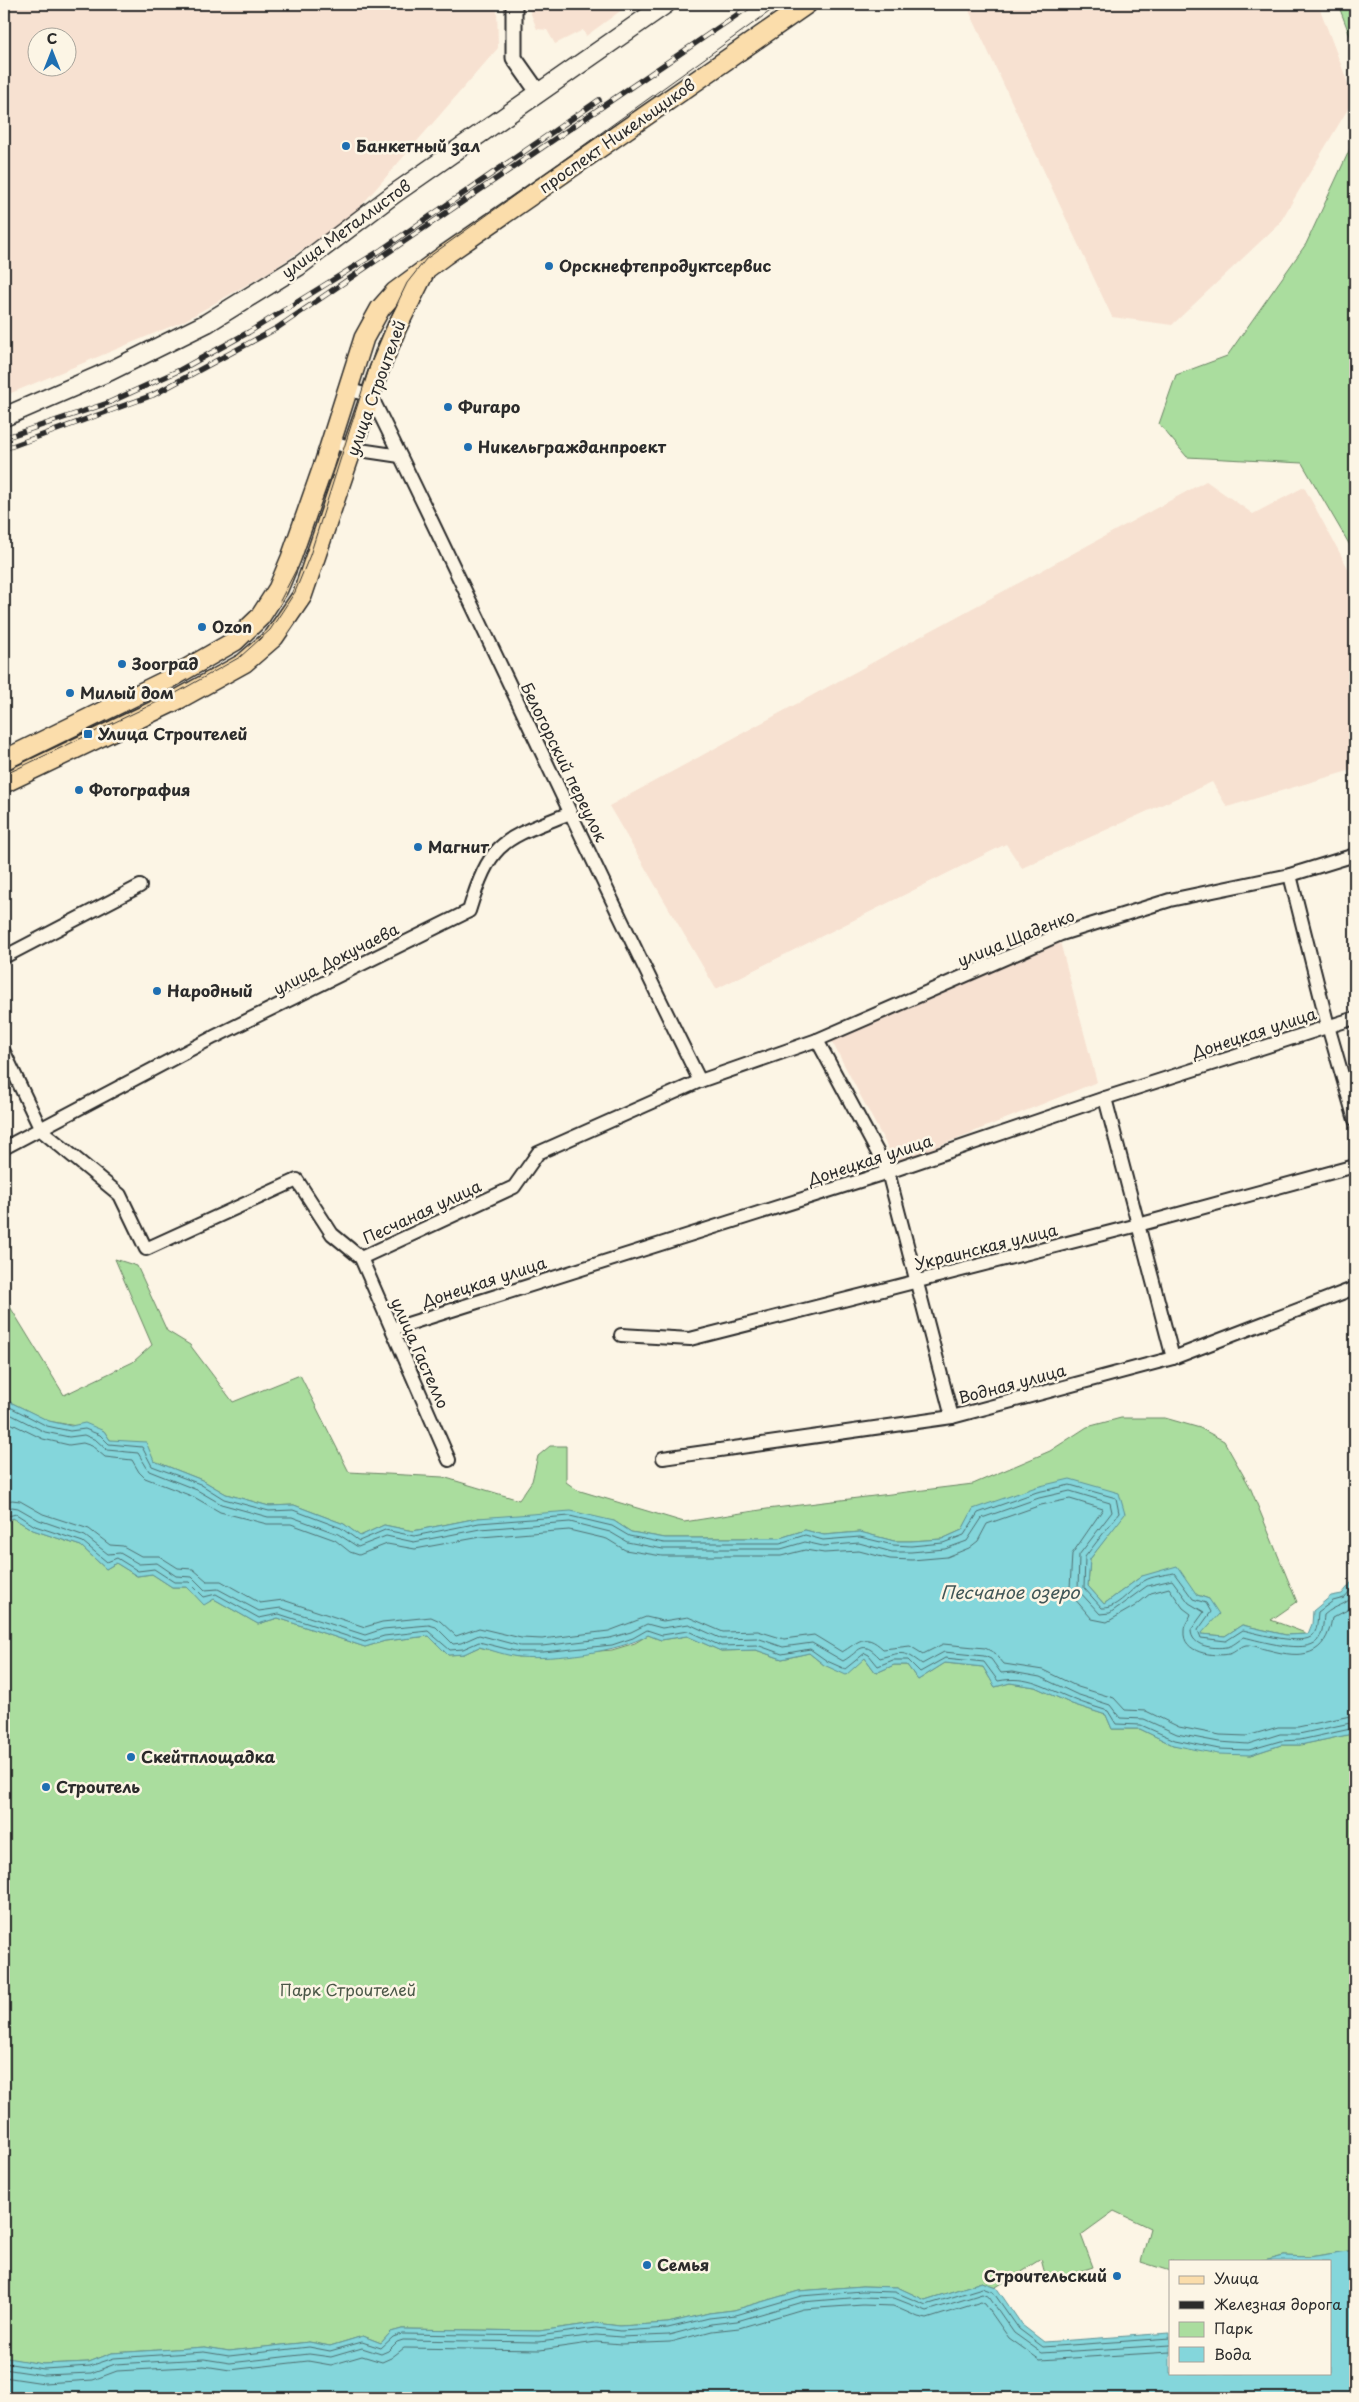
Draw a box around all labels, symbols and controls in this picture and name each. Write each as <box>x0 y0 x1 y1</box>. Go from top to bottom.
north arrow <box>28 28 78 78</box>
text: С <box>47 28 57 49</box>
street label: проспект Никельщиков <box>533 72 700 198</box>
place label: Банкетный зал <box>356 133 480 157</box>
marker: Банкетный зал <box>340 140 352 152</box>
street label: улица Металлистов <box>276 173 415 283</box>
place label: Орскнефтепродуктсервис <box>559 253 772 277</box>
marker: Орскнефтепродуктсервис <box>543 260 555 272</box>
street label: улица Строителей <box>339 316 411 459</box>
place label: Фигаро <box>458 394 521 418</box>
marker: Фигаро <box>442 401 454 413</box>
place label: Никельгражданпроект <box>478 434 667 458</box>
marker: Никельгражданпроект <box>462 441 474 453</box>
place label: Ozon <box>212 614 252 638</box>
marker: Ozon <box>196 621 208 633</box>
place label: Зооград <box>131 651 199 675</box>
marker: Зооград <box>116 658 128 670</box>
street label: Белогорский переулок <box>516 678 614 846</box>
place label: Милый дом <box>80 680 174 704</box>
marker: Милый дом <box>64 687 76 699</box>
place label: Улица Строителей <box>97 721 248 745</box>
marker: Улица Строителей <box>82 728 94 740</box>
place label: Фотография <box>89 777 190 801</box>
marker: Фотография <box>73 784 85 796</box>
place label: Магнит <box>428 834 490 858</box>
marker: Магнит <box>412 841 424 853</box>
street label: улица Щаденко <box>953 903 1078 972</box>
street label: улица Докучаева <box>269 916 403 1000</box>
place label: Народный <box>167 978 253 1002</box>
marker: Народный <box>151 985 163 997</box>
street label: Донецкая улица <box>1187 1001 1319 1064</box>
street label: Донецкая улица <box>803 1128 935 1191</box>
street label: Песчаная улица <box>358 1173 485 1249</box>
street label: Украинская улица <box>912 1217 1060 1275</box>
street label: Донецкая улица <box>417 1250 549 1313</box>
street label: улица Гастелло <box>386 1293 456 1412</box>
street label: Водная улица <box>955 1357 1068 1409</box>
water label: Песчаное озеро <box>940 1578 1080 1605</box>
place label: Скейтплощадка <box>141 1744 276 1768</box>
marker: Скейтплощадка <box>125 1751 137 1763</box>
place label: Строитель <box>56 1774 140 1798</box>
marker: Строитель <box>40 1781 52 1793</box>
park label: Парк Строителей <box>280 1977 416 2001</box>
place label: Семья <box>657 2252 709 2276</box>
marker: Семья <box>641 2259 653 2271</box>
legend <box>1169 2260 1332 2374</box>
place label: Строительский <box>984 2263 1107 2287</box>
text: Улица <box>1214 2266 1259 2289</box>
marker: Строительский <box>1111 2270 1123 2282</box>
text: Железная дорога <box>1214 2292 1342 2315</box>
text: Парк <box>1214 2316 1253 2339</box>
text: Вода <box>1214 2342 1252 2365</box>

